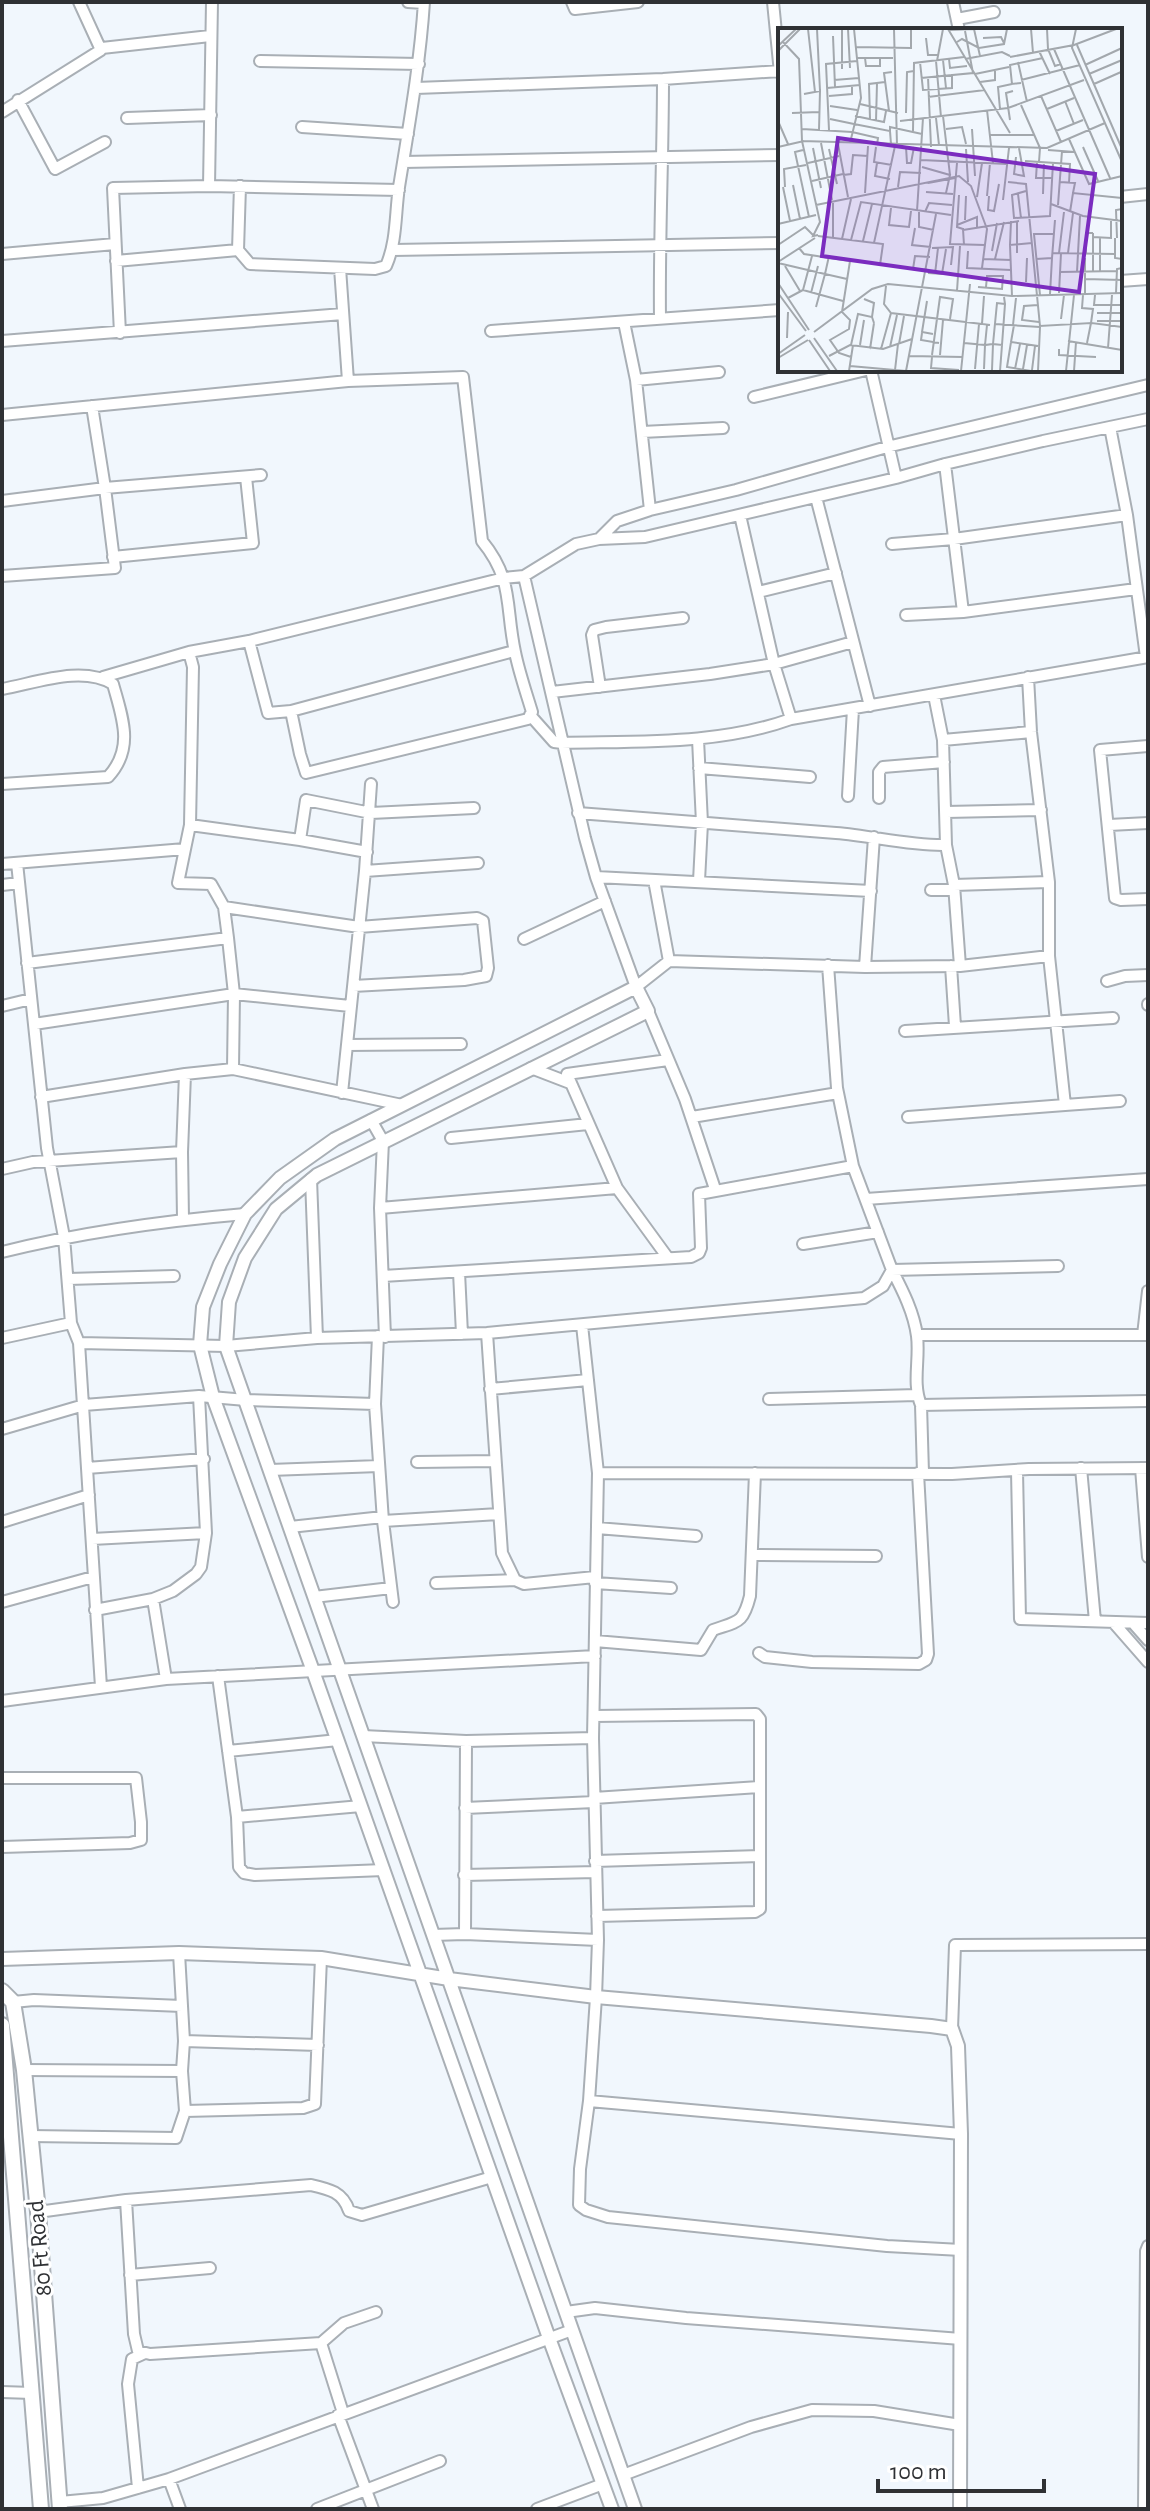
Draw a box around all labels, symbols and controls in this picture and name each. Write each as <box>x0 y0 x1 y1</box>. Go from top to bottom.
inset map <box>778 28 1122 372</box>
street label: 80 Ft Road <box>24 2199 56 2297</box>
scale bar <box>878 2443 1044 2493</box>
text: 100 m <box>890 2460 947 2484</box>

